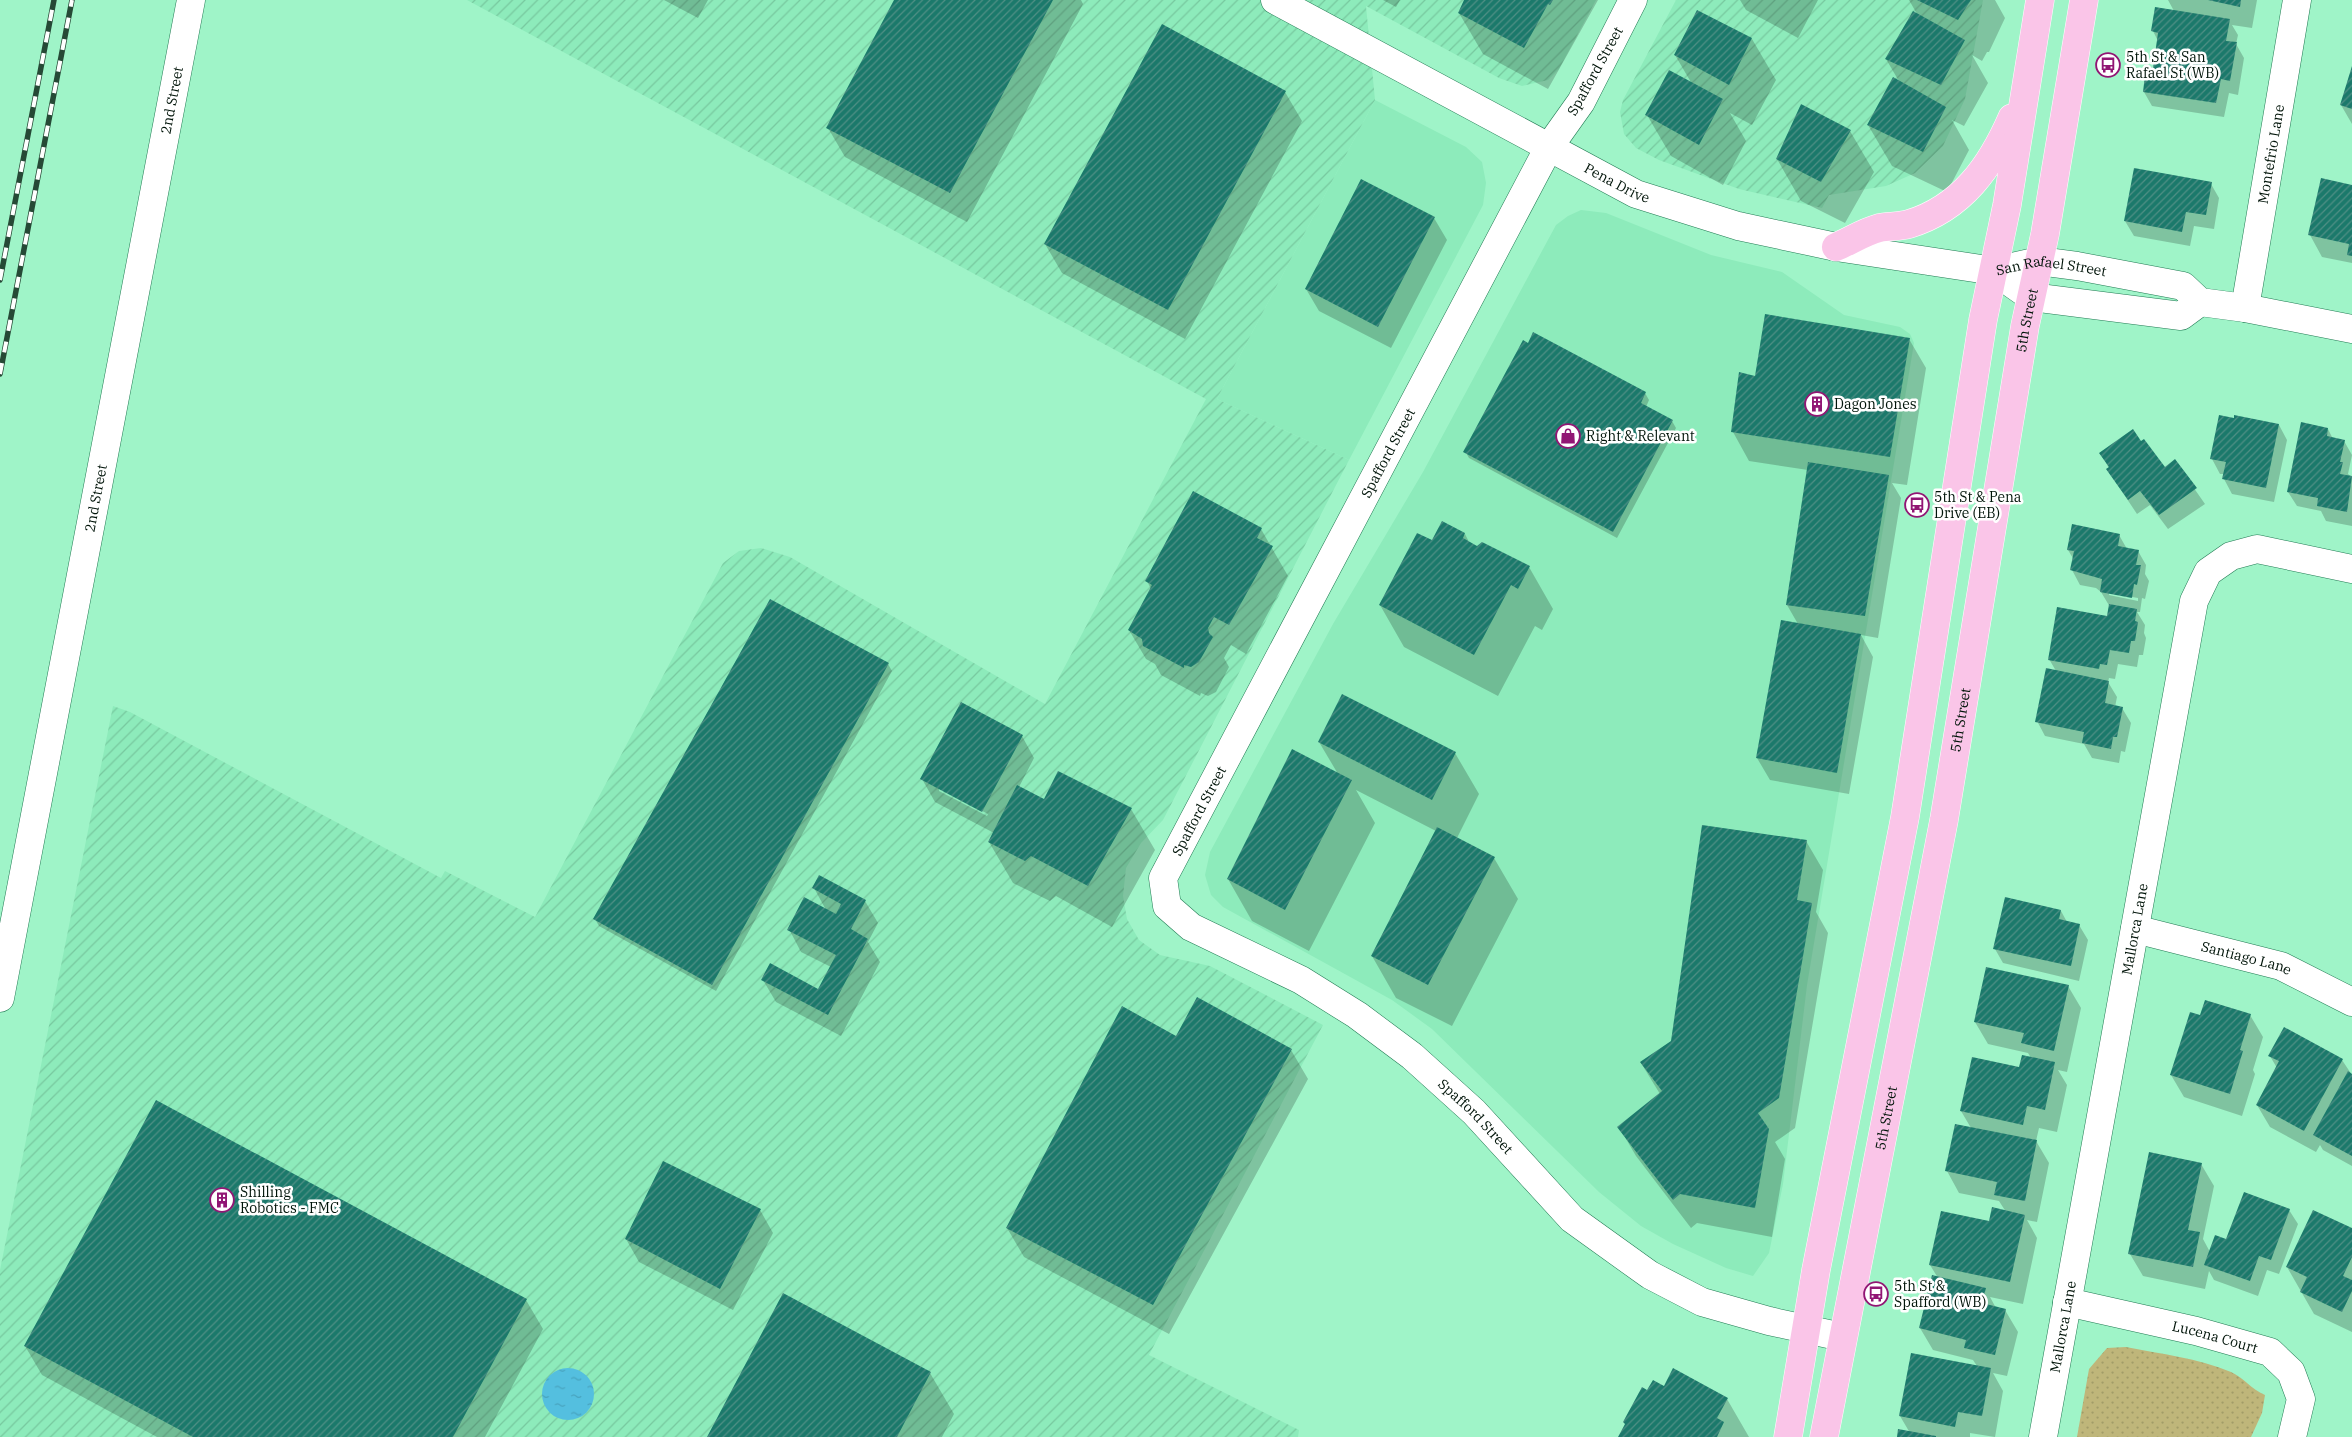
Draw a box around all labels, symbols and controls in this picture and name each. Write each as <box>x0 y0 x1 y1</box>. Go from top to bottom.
street label: Spafford Street <box>1563 23 1627 119</box>
place label: 5th St & San Rafael St (WB) <box>2126 48 2219 82</box>
bus stop icon: 5th St & San Rafael St (WB) <box>2095 52 2121 78</box>
street label: 2nd Street <box>157 65 187 136</box>
street label: Montefrio Lane <box>2254 103 2288 205</box>
street label: Pena Drive <box>1581 159 1652 207</box>
street label: San Rafael Street <box>1994 252 2108 280</box>
street label: 5th Street <box>2012 287 2042 354</box>
building icon: Dagon Jones <box>1804 391 1830 417</box>
place label: Dagon Jones <box>1834 395 1917 413</box>
street label: Spafford Street <box>1357 405 1419 501</box>
shop icon: Right & Relevant <box>1555 423 1581 449</box>
place label: Right & Relevant <box>1586 427 1695 445</box>
street label: 2nd Street <box>80 463 111 533</box>
place label: 5th St & Pena Drive (EB) <box>1934 488 2022 522</box>
bus stop icon: 5th St & Pena Drive (EB) <box>1904 492 1930 518</box>
street label: 5th Street <box>1946 686 1975 753</box>
street label: Spafford Street <box>1168 763 1230 859</box>
street label: Mallorca Lane <box>2118 882 2152 977</box>
street label: Santiago Lane <box>2199 937 2295 979</box>
street label: Spafford Street <box>1434 1075 1517 1158</box>
street label: 5th Street <box>1871 1084 1901 1151</box>
place label: Shilling Robotics - FMC <box>240 1183 339 1217</box>
building icon: Shilling Robotics - FMC <box>209 1187 235 1213</box>
place label: 5th St & Spafford (WB) <box>1894 1277 1986 1311</box>
street label: Mallorca Lane <box>2046 1279 2080 1374</box>
bus stop icon: 5th St & Spafford (WB) <box>1863 1281 1889 1307</box>
street label: Lucena Court <box>2170 1317 2260 1357</box>

